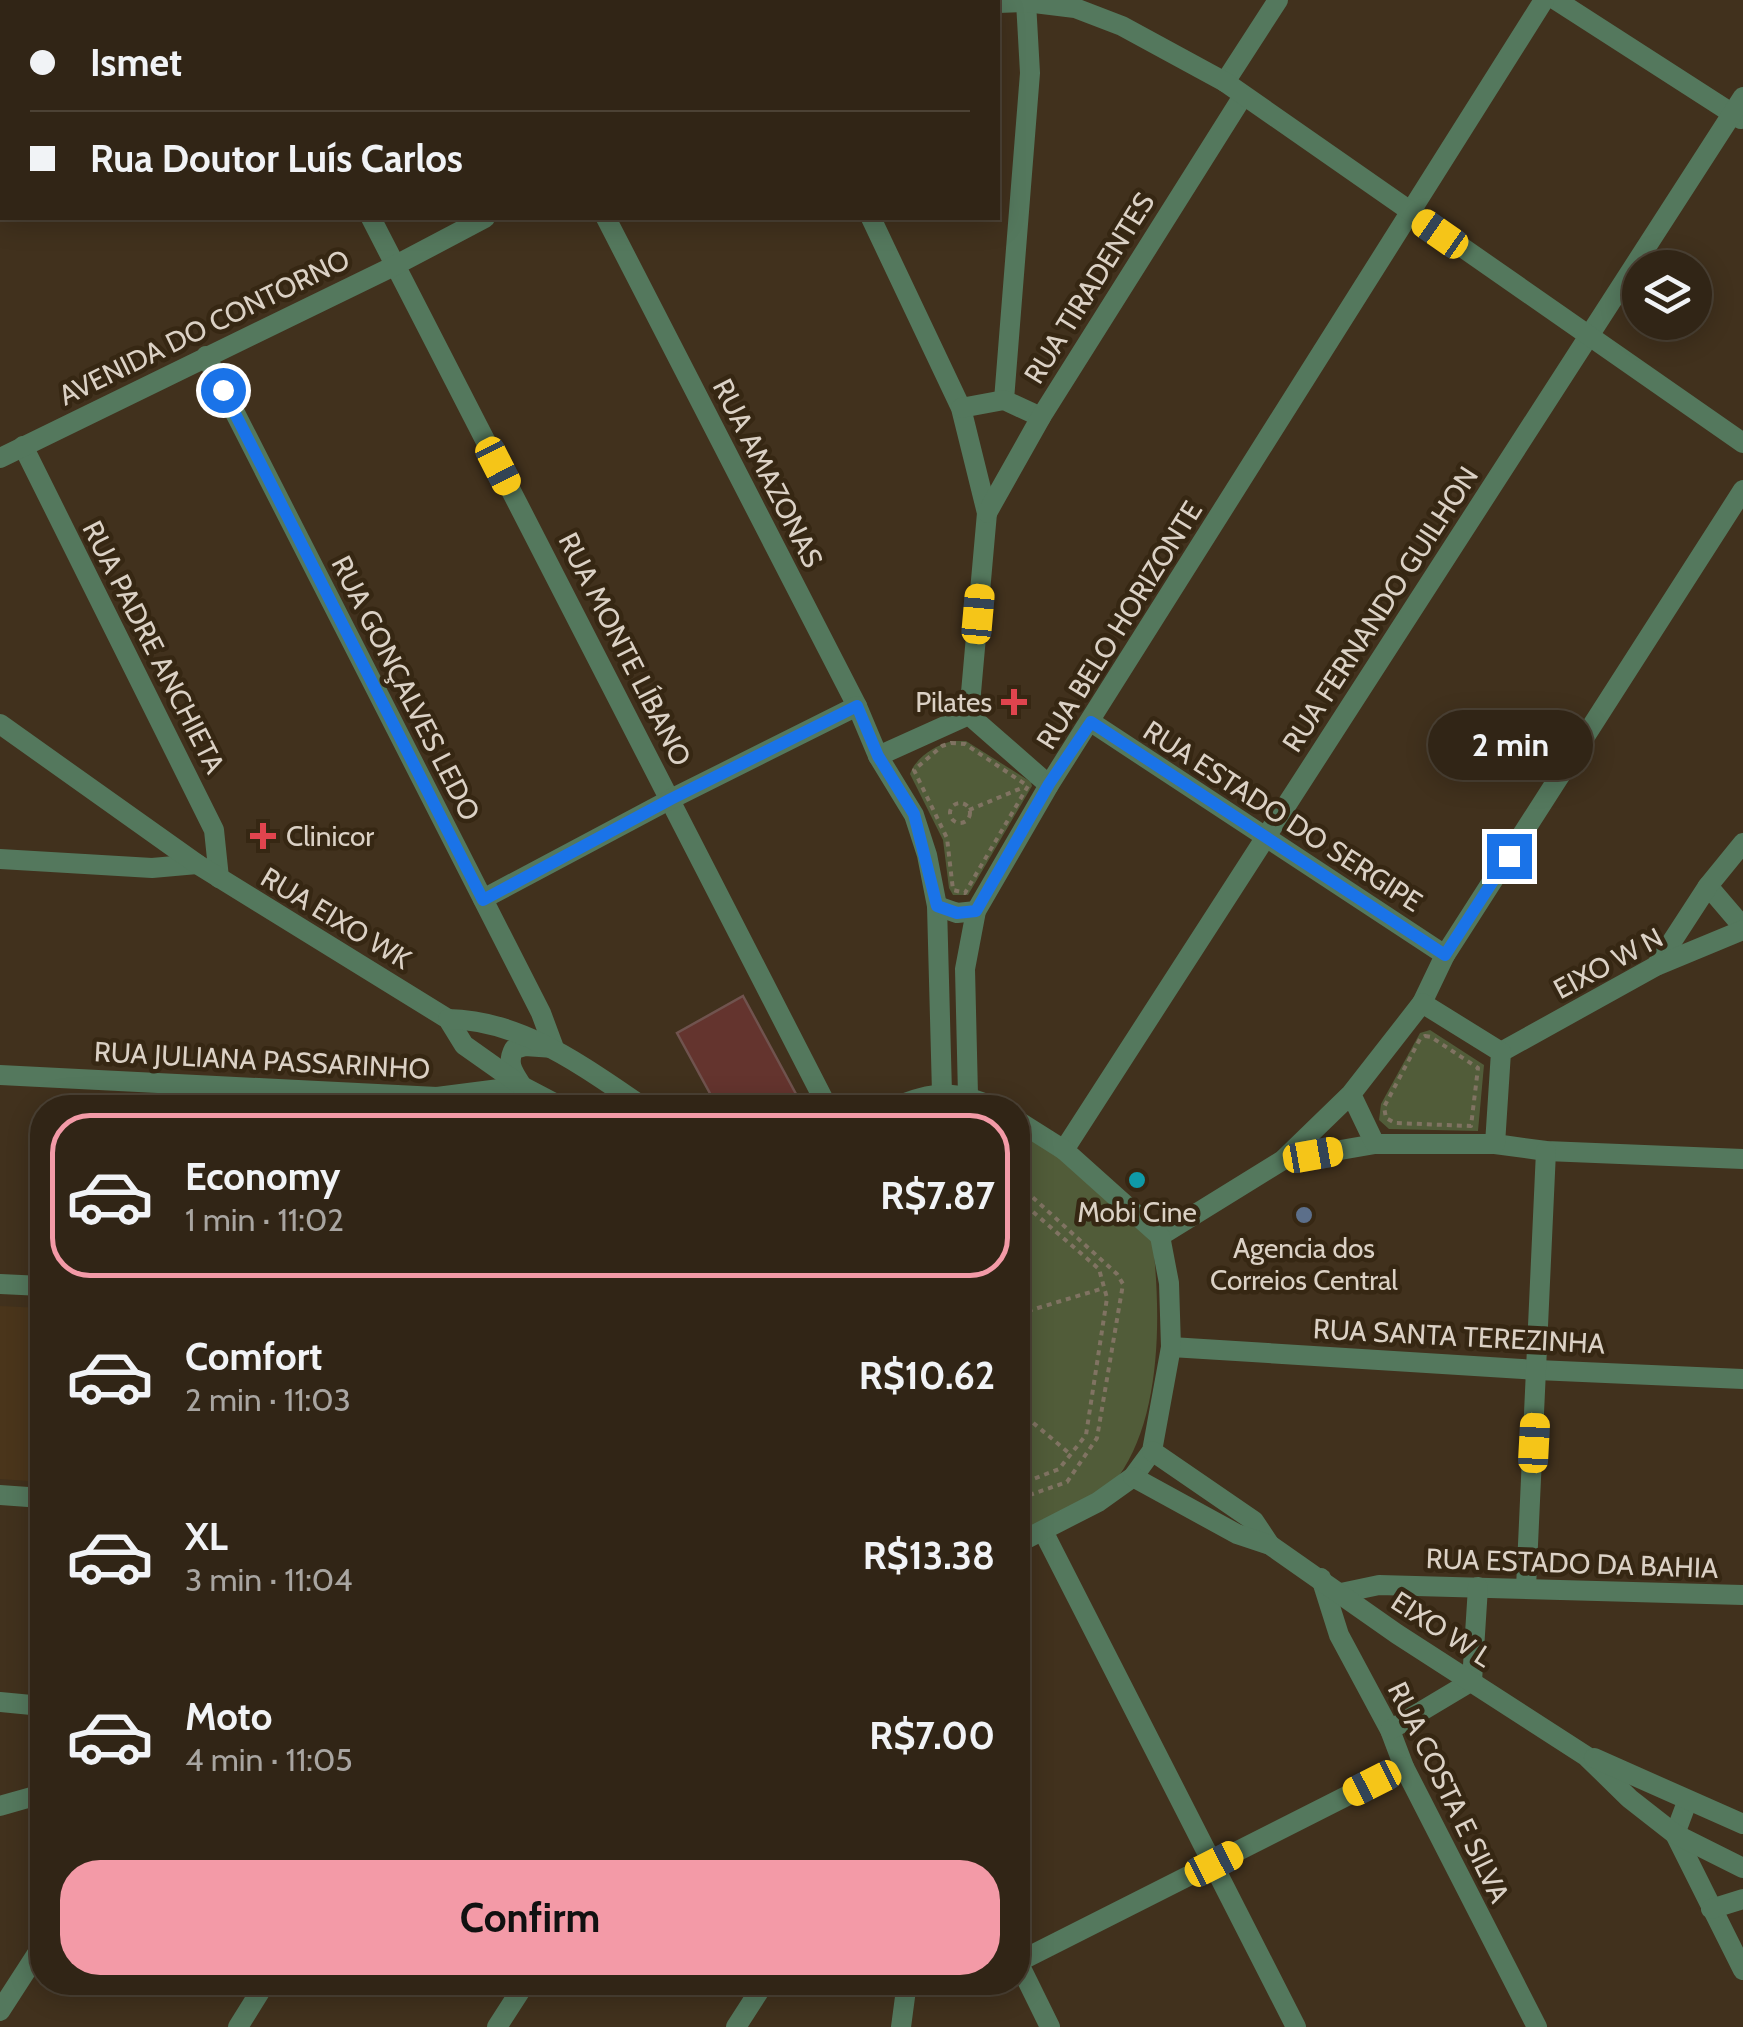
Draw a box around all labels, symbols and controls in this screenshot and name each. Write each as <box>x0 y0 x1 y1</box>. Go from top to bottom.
text: Ismet <box>90 39 182 86</box>
text: Rua Doutor Luís Carlos <box>90 135 463 182</box>
street label: RUA TIRADENTES <box>1017 186 1161 390</box>
car <box>1407 205 1473 263</box>
street label: AVENIDA DO CONTORNO <box>53 242 355 412</box>
map controls <box>1622 250 1712 340</box>
button: layers <box>1622 250 1712 340</box>
route start <box>201 368 246 413</box>
street label: RUA AMAZONAS <box>706 373 830 573</box>
car <box>471 432 525 500</box>
street label: RUA FERNANDO GUILHON <box>1275 460 1485 758</box>
street label: RUA BELO HORIZONTE <box>1029 495 1209 755</box>
street label: RUA PADRE ANCHIETA <box>76 515 233 780</box>
street label: RUA MONTE LÍBANO <box>551 527 699 771</box>
street label: RUA GONÇALVES LEDO <box>324 550 488 826</box>
car <box>960 583 996 645</box>
place label: Pilates <box>915 685 992 719</box>
marker: Pilates <box>1001 689 1027 715</box>
callout: 2 min <box>1426 711 1592 781</box>
street label: RUA ESTADO DO SERGIPE <box>1137 713 1429 919</box>
text: 2 min <box>1472 725 1549 764</box>
place label: Clinicor <box>286 819 374 853</box>
marker: Clinicor <box>250 823 276 849</box>
route end <box>1487 834 1532 879</box>
street label: RUA EIXO WK <box>255 860 417 976</box>
street label: EIXO W N <box>1548 920 1668 1006</box>
street label: RUA JULIANA PASSARINHO <box>93 1034 431 1086</box>
car <box>1281 1135 1345 1175</box>
icon: car <box>65 1151 155 1241</box>
text: Economy <box>185 1153 340 1200</box>
marker: Mobi Cine <box>1126 1169 1148 1191</box>
text: R$7.87 <box>880 1172 995 1219</box>
place label: Mobi Cine <box>1077 1195 1197 1229</box>
text: 1 min · 11:02 <box>185 1200 344 1239</box>
marker: Agencia dos Correios Central <box>1293 1204 1315 1226</box>
place label: Agencia dos Correios Central <box>1210 1231 1398 1297</box>
street label: RUA SANTA TEREZINHA <box>1312 1311 1607 1361</box>
icon: car <box>65 1331 155 1421</box>
text: Comfort <box>185 1333 322 1380</box>
text: R$10.62 <box>859 1352 995 1399</box>
text: 2 min · 11:03 <box>185 1380 351 1419</box>
car <box>1517 1412 1551 1474</box>
icon: car <box>65 1511 155 1601</box>
text: XL <box>185 1513 228 1560</box>
text: R$13.38 <box>863 1532 995 1579</box>
street label: RUA ESTADO DA BAHIA <box>1425 1541 1720 1585</box>
text: 3 min · 11:04 <box>185 1560 353 1599</box>
street label: EIXO W L <box>1385 1584 1499 1674</box>
street label: RUA COSTA E SILVA <box>1381 1676 1518 1909</box>
icon: car <box>65 1691 155 1781</box>
text: Moto <box>185 1693 272 1740</box>
text: R$7.00 <box>869 1712 995 1759</box>
text: 4 min · 11:05 <box>185 1740 353 1779</box>
car <box>1338 1756 1406 1810</box>
car <box>1180 1837 1248 1891</box>
button: Confirm <box>60 1860 1000 1975</box>

